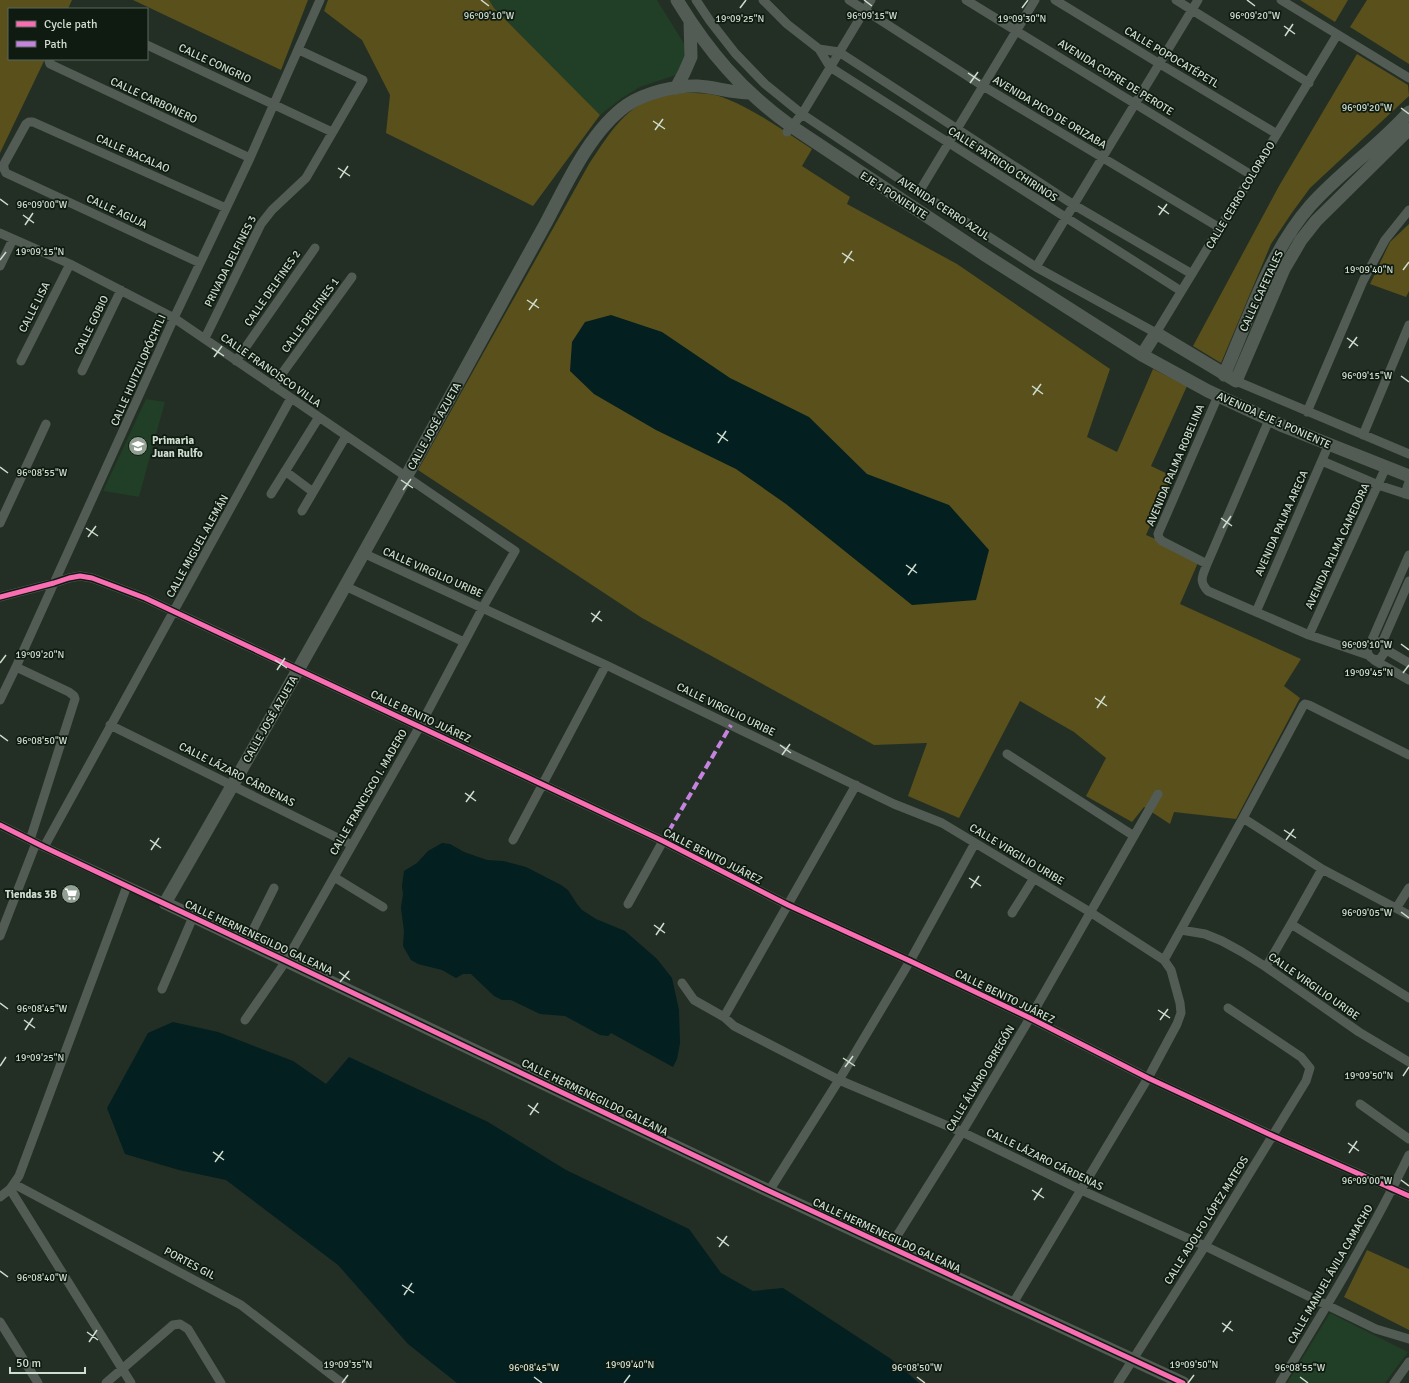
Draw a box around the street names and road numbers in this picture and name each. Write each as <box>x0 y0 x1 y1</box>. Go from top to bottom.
street label: CALLE POPOCATÉPETL <box>1122 23 1222 91</box>
street label: AVENIDA COFRE DE PEROTE <box>1056 37 1176 118</box>
street label: CALLE CONGRIO <box>176 41 253 86</box>
street label: AVENIDA PICO DE ORIZABA <box>991 73 1109 152</box>
street label: CALLE CARBONERO <box>108 75 199 126</box>
street label: CALLE PATRICIO CHIRINOS <box>946 124 1060 205</box>
street label: CALLE BACALAO <box>94 131 172 176</box>
street label: CALLE CERRO COLORADO <box>1203 139 1278 251</box>
street label: EJE 1 PONIENTE <box>858 169 930 222</box>
street label: AVENIDA CERRO AZUL <box>895 174 992 243</box>
street label: CALLE AGUJA <box>84 192 149 231</box>
street label: PRIVADA DELFINES 3 <box>202 213 259 309</box>
street label: CALLE DELFINES 2 <box>241 248 303 329</box>
street label: CALLE CAFETALES <box>1237 249 1286 334</box>
street label: CALLE DELFINES 1 <box>279 275 342 355</box>
street label: CALLE LISA <box>16 280 53 335</box>
street label: CALLE GOBIO <box>71 293 111 357</box>
street label: CALLE HUITZILOPÓCHTLI <box>107 312 169 428</box>
street label: CALLE FRANCISCO VILLA <box>218 331 324 410</box>
street label: CALLE JOSÉ AZUETA <box>404 379 464 472</box>
street label: AVENIDA EJE 1 PONIENTE <box>1215 389 1333 451</box>
street label: AVENIDA PALMA ROBELINA <box>1144 402 1207 528</box>
street label: AVENIDA PALMA ARECA <box>1252 468 1311 578</box>
street label: AVENIDA PALMA CAMEDORA <box>1302 481 1373 611</box>
street label: CALLE MIGUEL ALEMÁN <box>163 492 231 600</box>
street label: CALLE VIRGILIO URIBE <box>381 545 485 600</box>
street label: CALLE JOSÉ AZUETA <box>239 673 301 765</box>
street label: CALLE VIRGILIO URIBE <box>674 680 777 739</box>
street label: CALLE BENITO JUÁREZ <box>368 687 474 745</box>
street label: CALLE FRANCISCO I. MADERO <box>327 727 410 857</box>
street label: CALLE LÁZARO CÁRDENAS <box>177 739 297 809</box>
street label: CALLE VIRGILIO URIBE <box>967 821 1066 888</box>
street label: CALLE BENITO JUÁREZ <box>661 825 765 887</box>
street label: CALLE HERMENEGILDO GALEANA <box>183 897 335 978</box>
street label: CALLE VIRGILIO URIBE <box>1266 950 1362 1023</box>
street label: CALLE BENITO JUÁREZ <box>953 966 1057 1026</box>
street label: CALLE ÁLVARO OBREGÓN <box>943 1022 1017 1134</box>
street label: CALLE HERMENEGILDO GALEANA <box>519 1056 670 1139</box>
street label: CALLE LÁZARO CÁRDENAS <box>984 1125 1106 1193</box>
street label: CALLE ADOLFO LÓPEZ MATEOS <box>1161 1153 1251 1287</box>
street label: CALLE HERMENEGILDO GALEANA <box>811 1195 963 1276</box>
street label: CALLE MANUEL ÁVILA CAMACHO <box>1284 1202 1376 1346</box>
street label: PORTES GIL <box>162 1245 218 1283</box>

